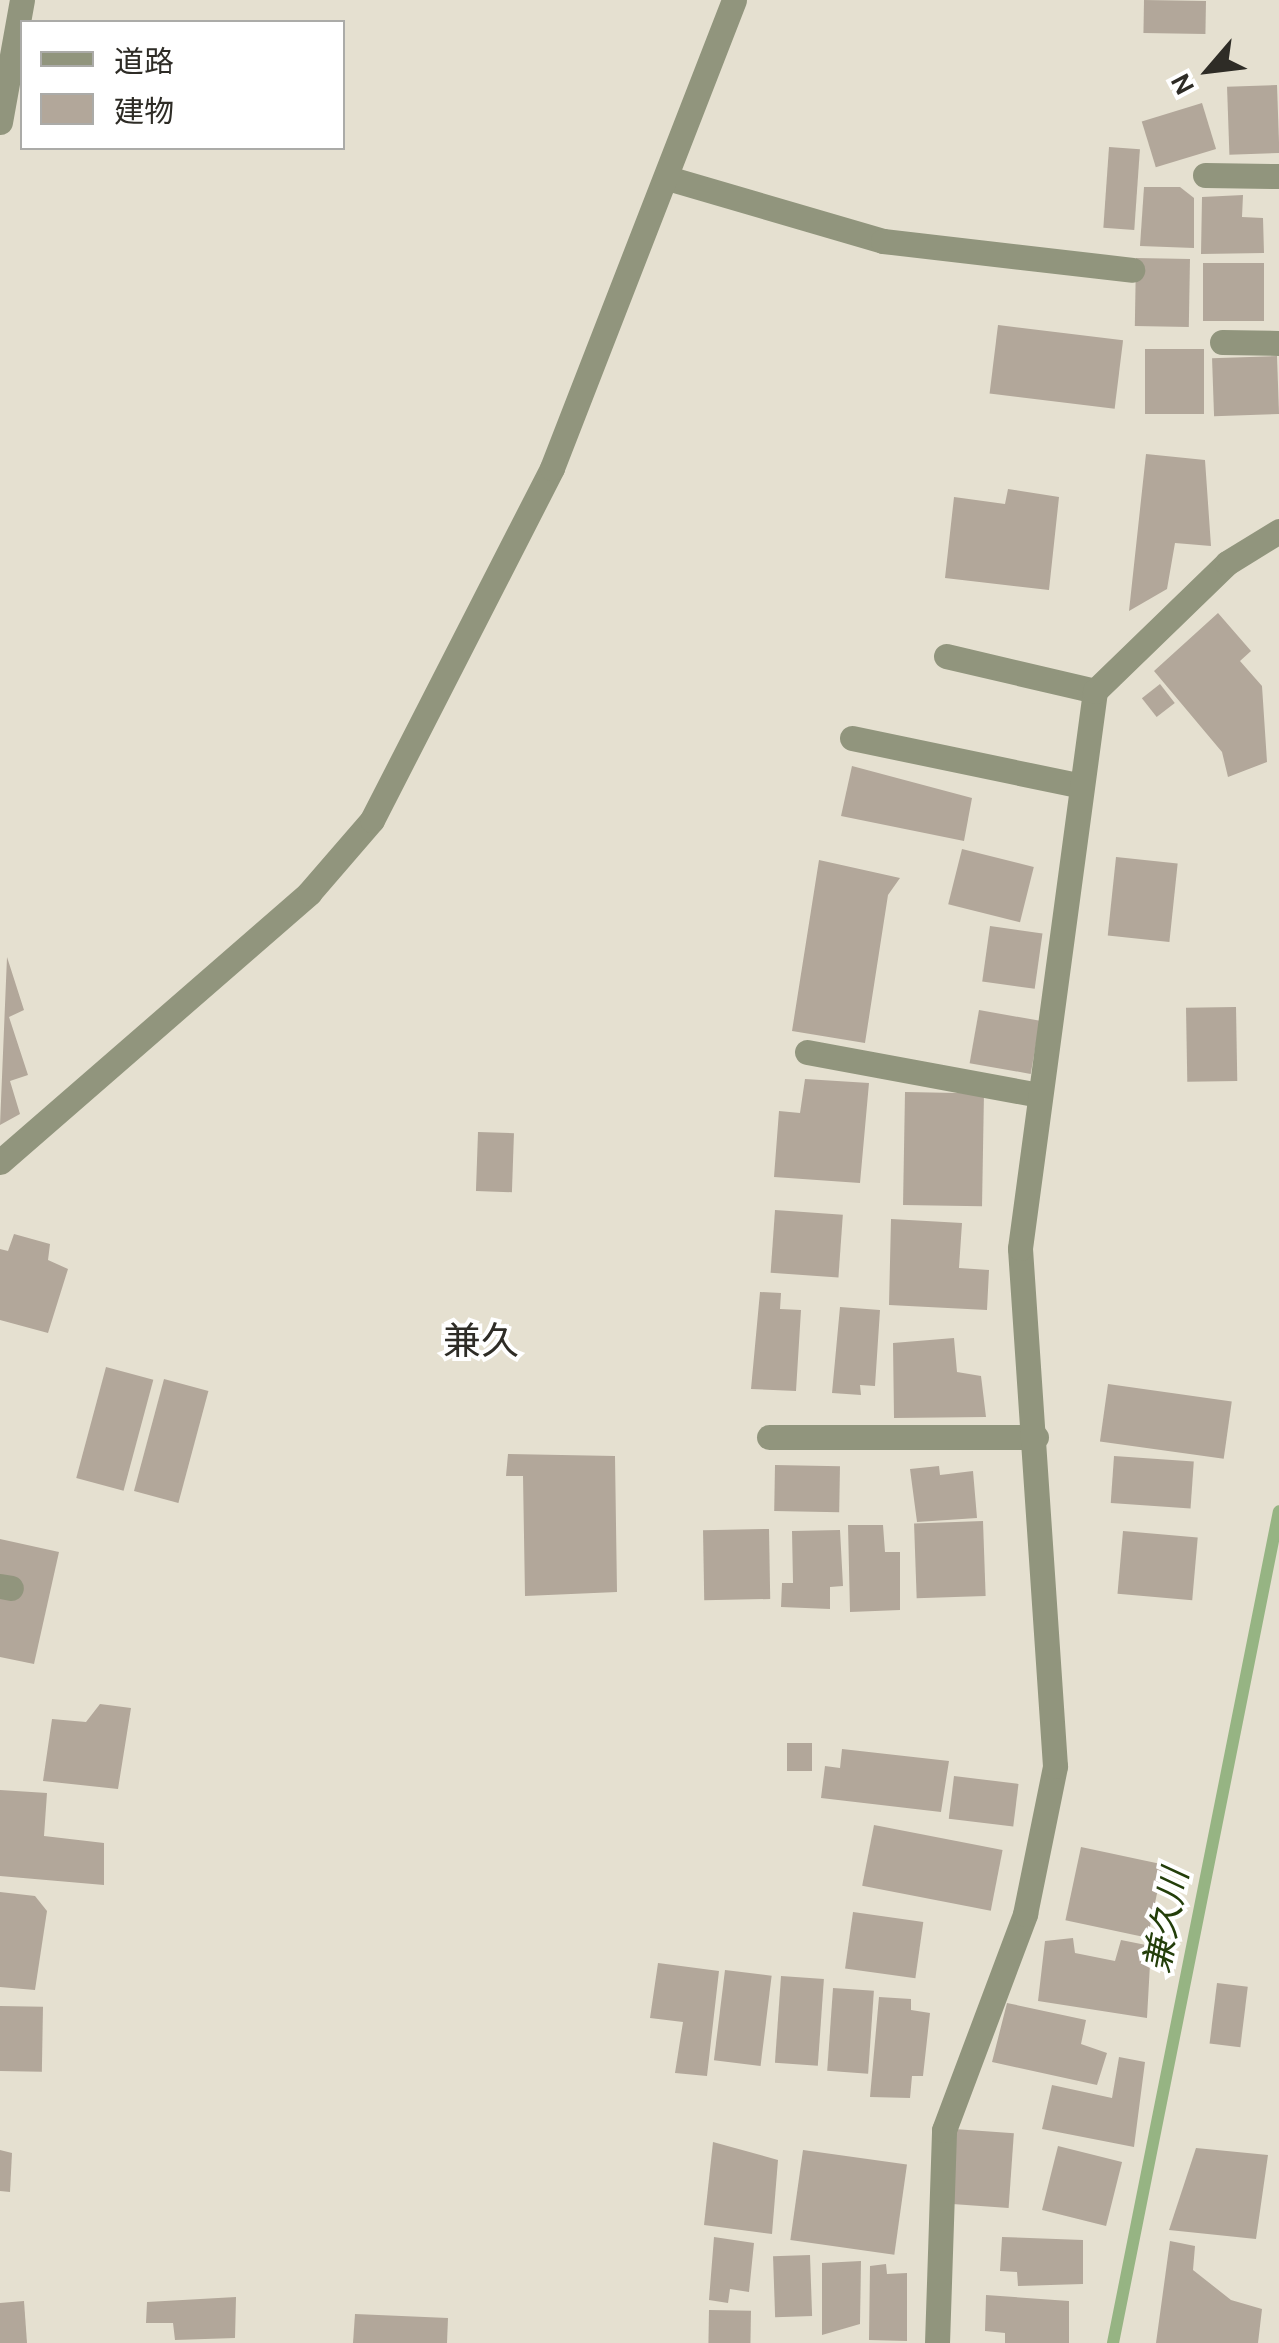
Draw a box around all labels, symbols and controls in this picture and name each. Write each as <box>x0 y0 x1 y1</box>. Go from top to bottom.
legend <box>20 20 345 150</box>
north arrow <box>1159 20 1259 120</box>
text: 道路 <box>114 44 174 80</box>
text: N <box>1163 68 1201 101</box>
text: 建物 <box>114 94 174 130</box>
district label: 兼久 <box>443 1319 519 1365</box>
water label: 兼久川 <box>1136 1865 1198 1977</box>

